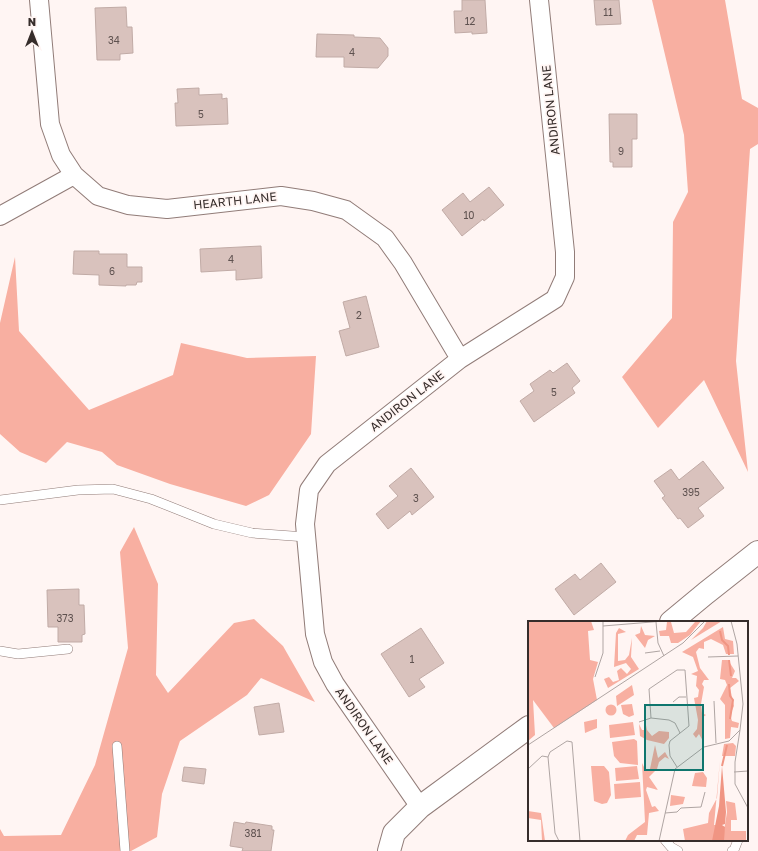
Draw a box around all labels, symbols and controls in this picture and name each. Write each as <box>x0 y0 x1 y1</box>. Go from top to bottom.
house number: 11 <box>603 6 613 18</box>
north arrow <box>12 12 52 52</box>
text: N <box>28 15 36 28</box>
house number: 12 <box>465 15 476 27</box>
house number: 34 <box>108 34 120 46</box>
house number: 4 <box>349 46 355 58</box>
street label: ANDIRON LANE <box>538 64 563 156</box>
house number: 5 <box>198 108 204 120</box>
house number: 9 <box>618 145 624 157</box>
street label: HEARTH LANE <box>193 189 277 212</box>
house number: 10 <box>463 209 475 221</box>
house number: 4 <box>228 253 234 265</box>
house number: 6 <box>109 265 115 277</box>
house number: 2 <box>356 309 362 321</box>
street label: ANDIRON LANE <box>367 367 447 434</box>
house number: 5 <box>551 386 557 398</box>
house number: 395 <box>682 486 700 498</box>
house number: 3 <box>413 492 419 504</box>
house number: 373 <box>57 612 74 624</box>
inset map <box>528 621 748 841</box>
house number: 1 <box>410 653 415 665</box>
street label: ANDIRON LANE <box>332 684 396 767</box>
house number: 381 <box>245 827 262 839</box>

